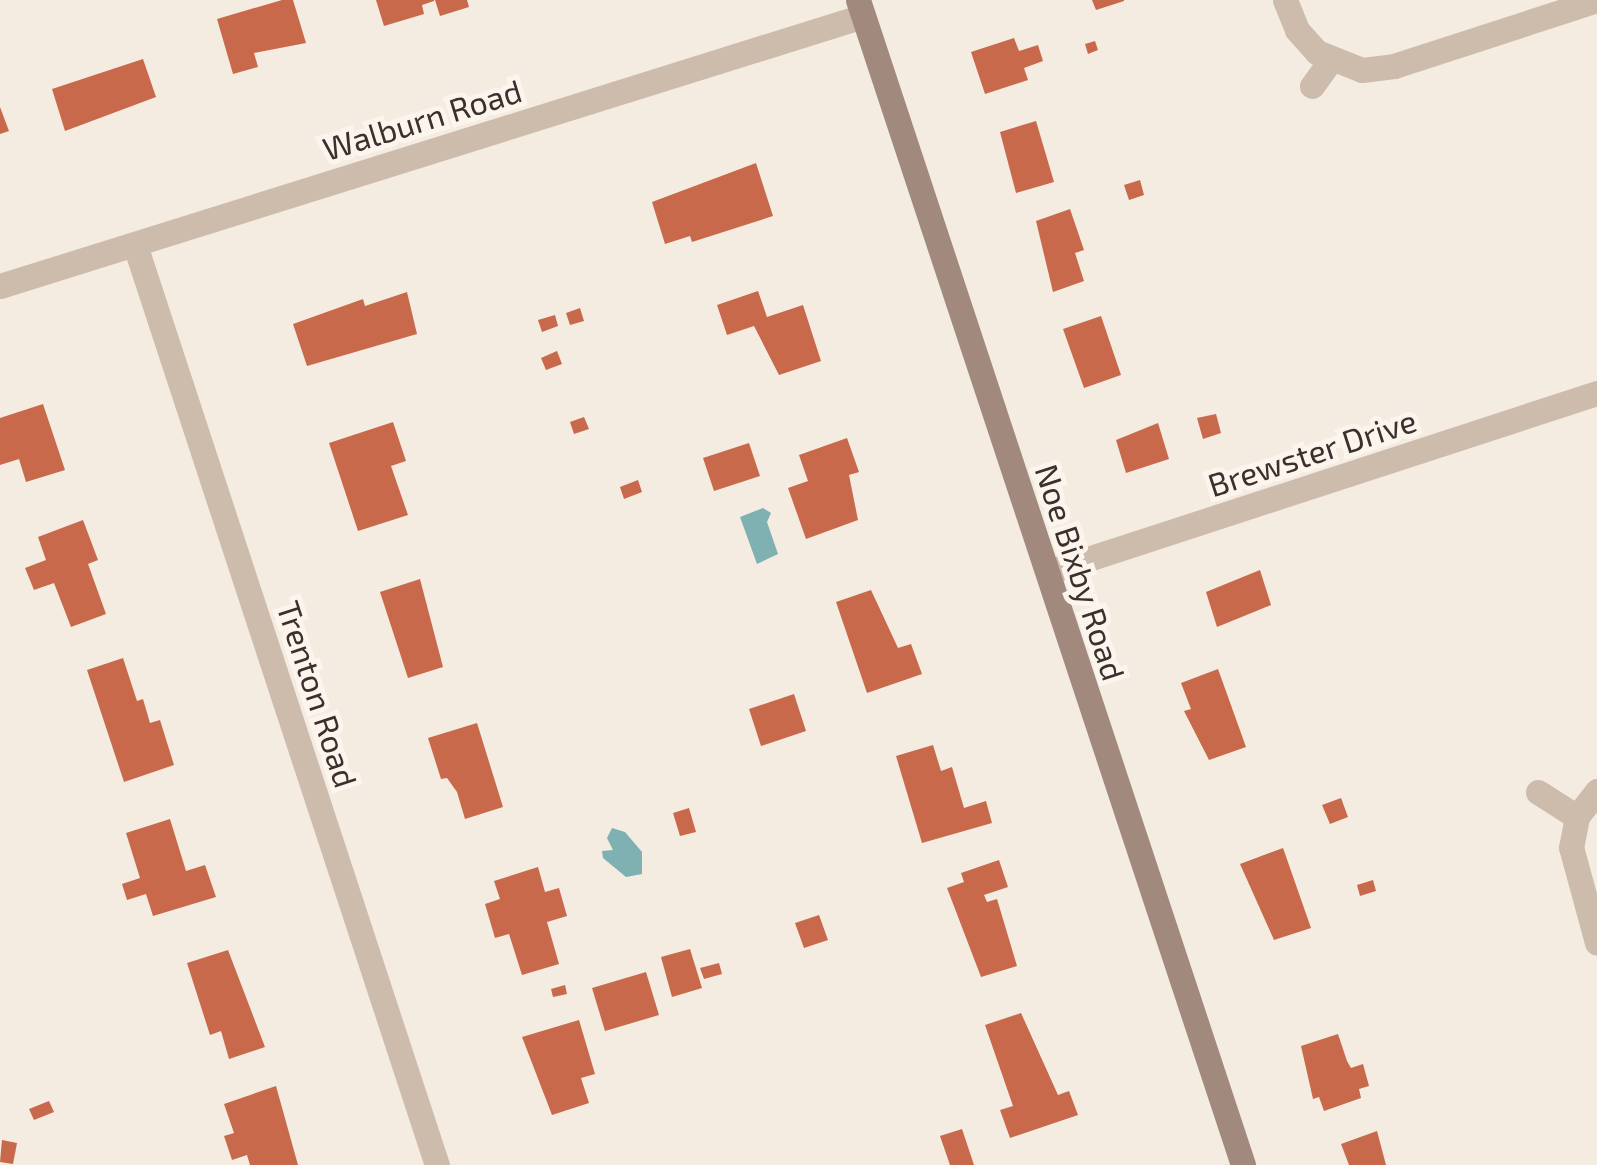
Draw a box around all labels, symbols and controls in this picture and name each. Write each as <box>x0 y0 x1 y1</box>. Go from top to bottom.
street label: Walburn Road <box>318 71 526 167</box>
street label: Brewster Drive <box>1203 400 1421 504</box>
street label: Noe Bixby Road <box>1028 459 1134 685</box>
street label: Trenton Road <box>270 596 366 792</box>

